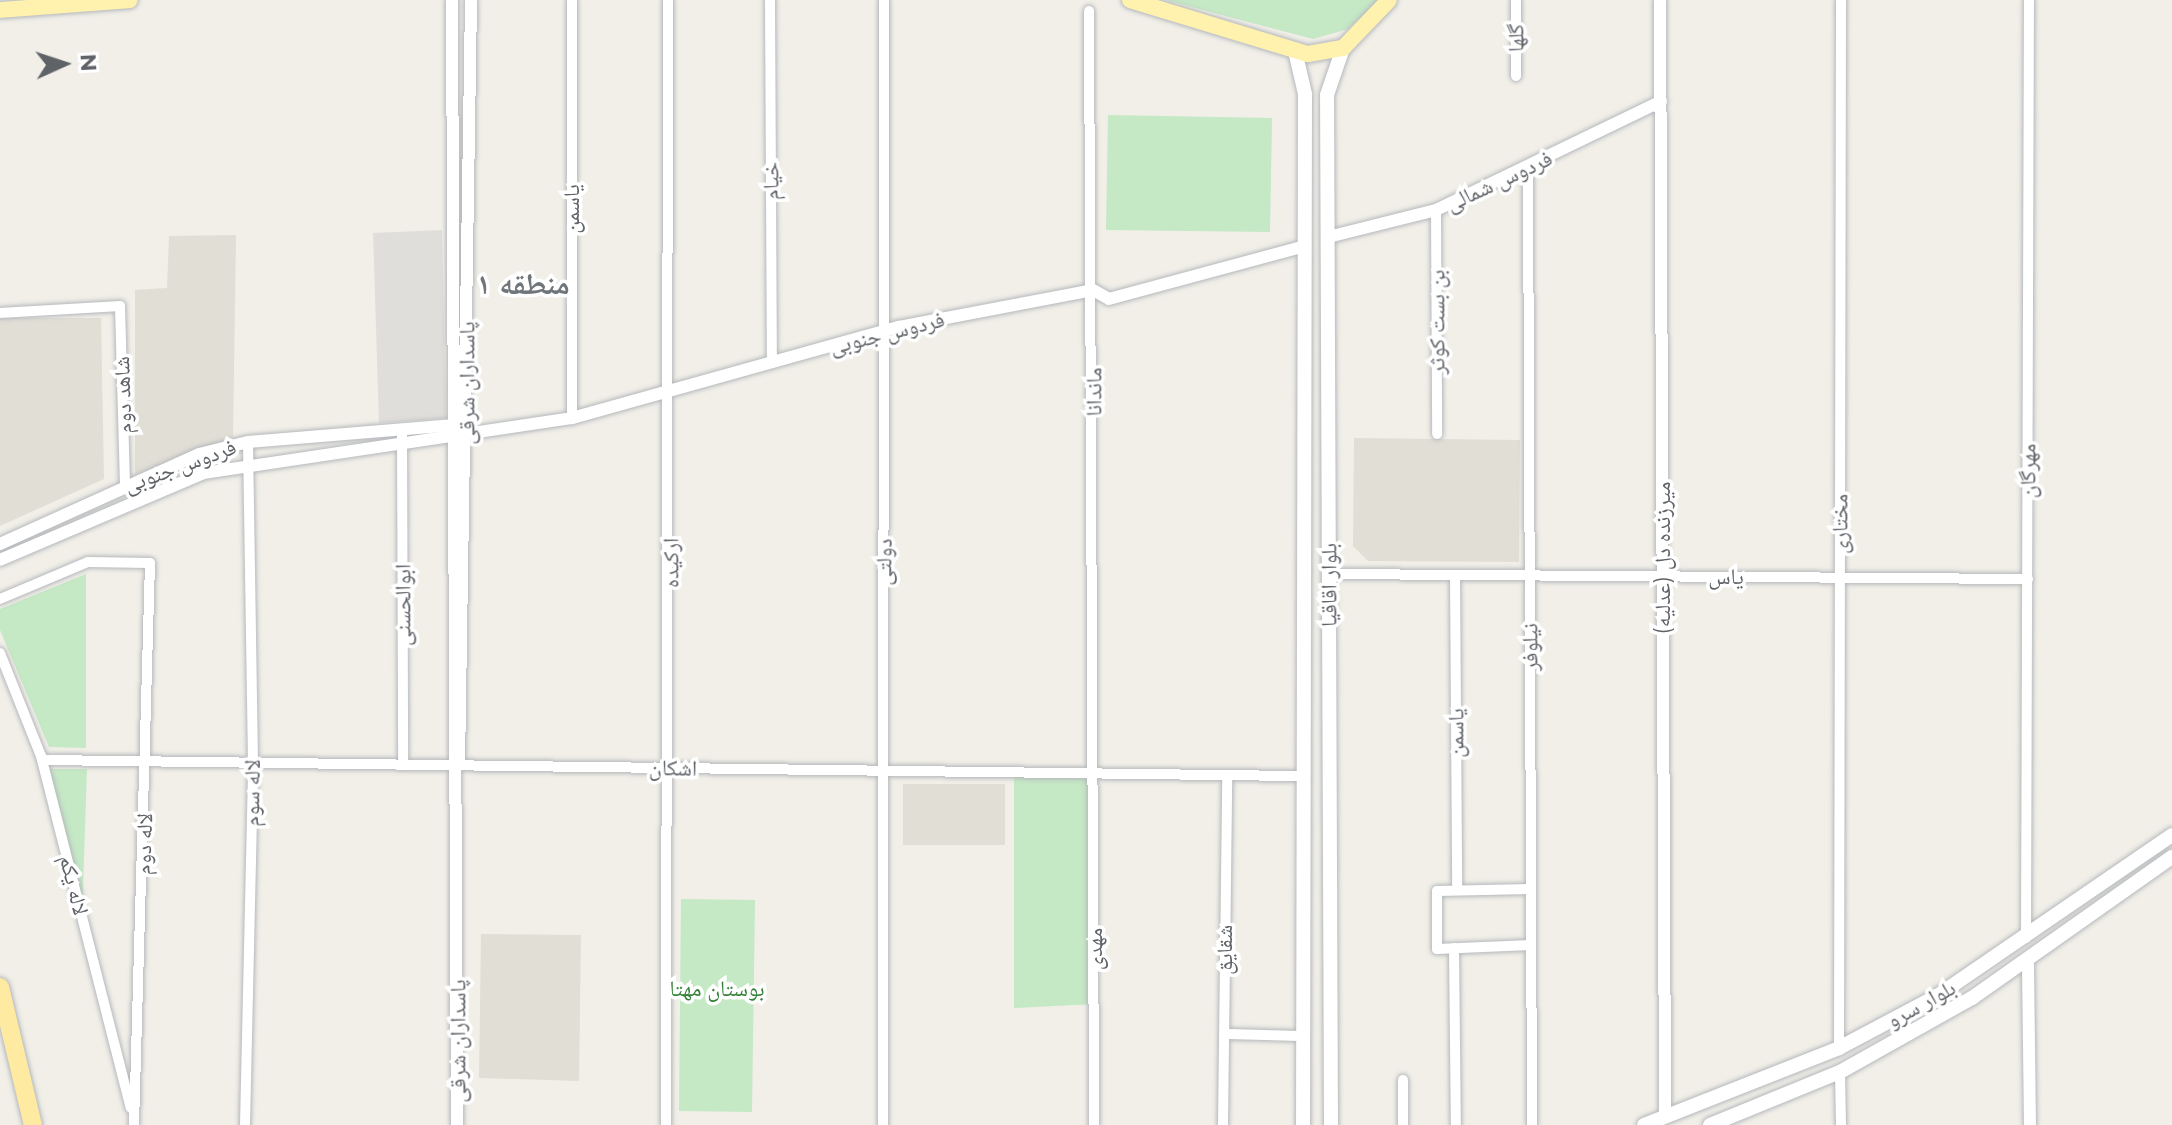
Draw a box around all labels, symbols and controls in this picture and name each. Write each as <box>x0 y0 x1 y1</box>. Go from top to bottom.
north arrow <box>24 24 104 104</box>
street label: گلها <box>1503 24 1529 52</box>
text: N <box>75 53 102 72</box>
street label: فردوس شمالی <box>1442 145 1556 217</box>
street label: خیام <box>758 162 784 200</box>
street label: یاسمن <box>559 184 585 234</box>
district label: منطقه ۱ <box>476 266 570 302</box>
street label: بن بست کوثر <box>1424 270 1450 374</box>
street label: فردوس جنوبی <box>827 306 947 360</box>
street label: پاسداران شرقی <box>454 321 480 445</box>
street label: شاهد دوم <box>108 356 138 434</box>
street label: ماندانا <box>1081 368 1107 416</box>
street label: فردوس جنوبی <box>120 434 240 498</box>
street label: مهرگان <box>2015 444 2041 498</box>
street label: میرزنده دل (عدلیه) <box>1650 481 1676 635</box>
street label: مختاری <box>1827 494 1853 554</box>
street label: ارکیده <box>658 538 684 588</box>
street label: دولتی <box>870 538 898 586</box>
street label: بلوار اقاقیا <box>1316 543 1342 627</box>
street label: ابوالحسنی <box>390 564 416 646</box>
street label: یاس <box>1708 564 1744 590</box>
street label: نیلوفر <box>1517 623 1543 671</box>
street label: یاسمن <box>1443 708 1469 758</box>
street label: اشکان <box>649 754 697 782</box>
street label: لاله سوم <box>238 759 266 827</box>
street label: لاله دوم <box>130 813 158 875</box>
street label: لاله یکم <box>54 852 94 918</box>
street label: شقایق <box>1212 925 1238 975</box>
street label: مهدی <box>1082 928 1108 970</box>
street label: بلوار سرو <box>1882 974 1960 1034</box>
park label: بوستان مهتا <box>670 976 764 1002</box>
street label: پاسداران شرقی <box>445 979 471 1103</box>

